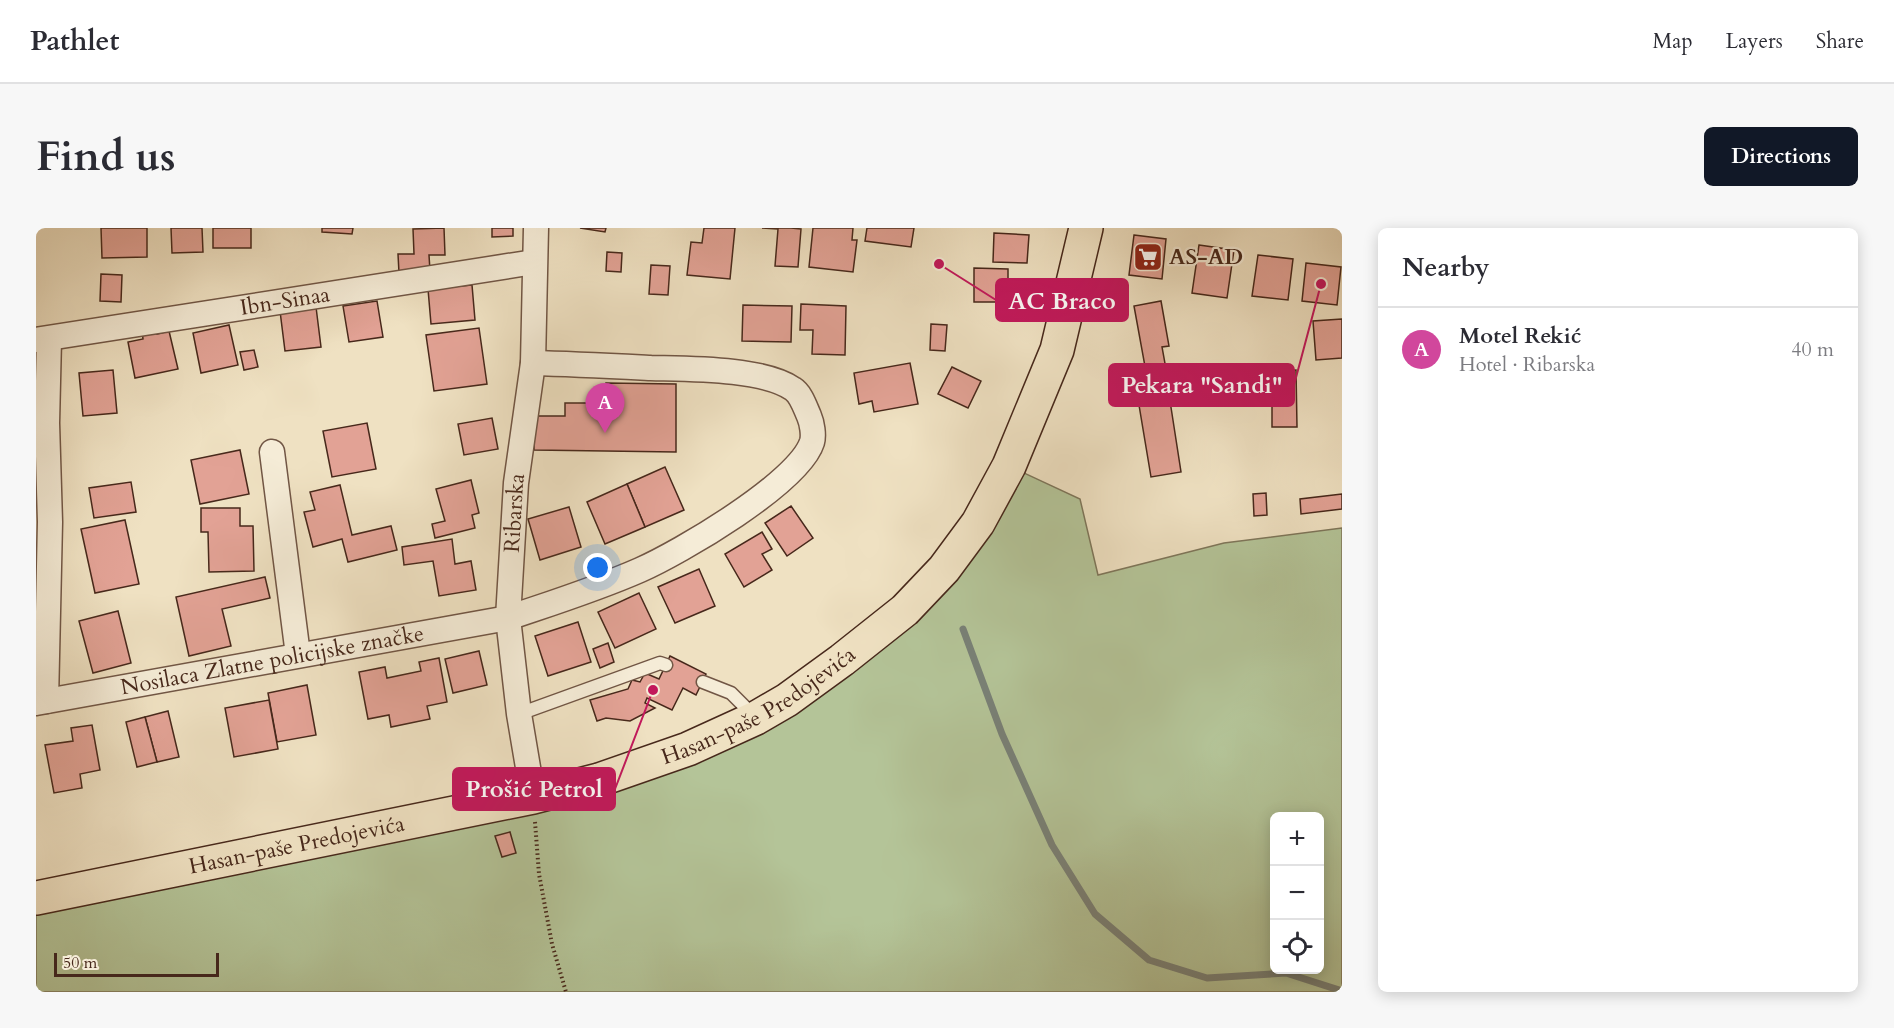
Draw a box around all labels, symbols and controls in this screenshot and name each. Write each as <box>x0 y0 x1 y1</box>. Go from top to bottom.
text: Pathlet <box>30 22 119 60</box>
text: Map <box>1653 27 1693 56</box>
text: Layers <box>1726 27 1783 56</box>
text: Share <box>1816 27 1864 56</box>
button: Directions <box>1704 127 1858 186</box>
text: Find us <box>36 128 176 185</box>
supermarket icon: AS-AD <box>1132 241 1164 273</box>
place label: AS-AD <box>1169 242 1243 272</box>
text: Nearby <box>1402 250 1490 285</box>
street label: Ibn-Sinaa <box>238 279 332 323</box>
callout: AC Braco <box>996 279 1128 321</box>
text: AC Braco <box>1008 285 1116 318</box>
text: Motel Rekić <box>1459 321 1581 351</box>
text: A <box>1414 336 1429 363</box>
text: 40 m <box>1791 336 1834 363</box>
text: Hotel · Ribarska <box>1459 351 1595 378</box>
callout: Pekara "Sandi" <box>1109 364 1294 406</box>
text: Pekara "Sandi" <box>1121 369 1283 402</box>
pin: A <box>586 384 624 433</box>
street label: Ribarska <box>497 471 532 554</box>
your location <box>583 553 612 582</box>
street label: Nosilaca Zlatne policijske značke <box>118 618 426 702</box>
street label: Hasan-paše Predojevića <box>657 640 862 772</box>
callout: Prošić Petrol <box>453 768 615 810</box>
text: Prošić Petrol <box>465 773 603 806</box>
street label: Hasan-paše Predojevića <box>186 808 408 882</box>
map controls <box>1270 812 1324 974</box>
button: + <box>1270 812 1324 866</box>
button: − <box>1270 866 1324 920</box>
button: locate <box>1270 920 1324 974</box>
scale bar <box>54 950 219 978</box>
text: 50 m <box>63 952 97 974</box>

